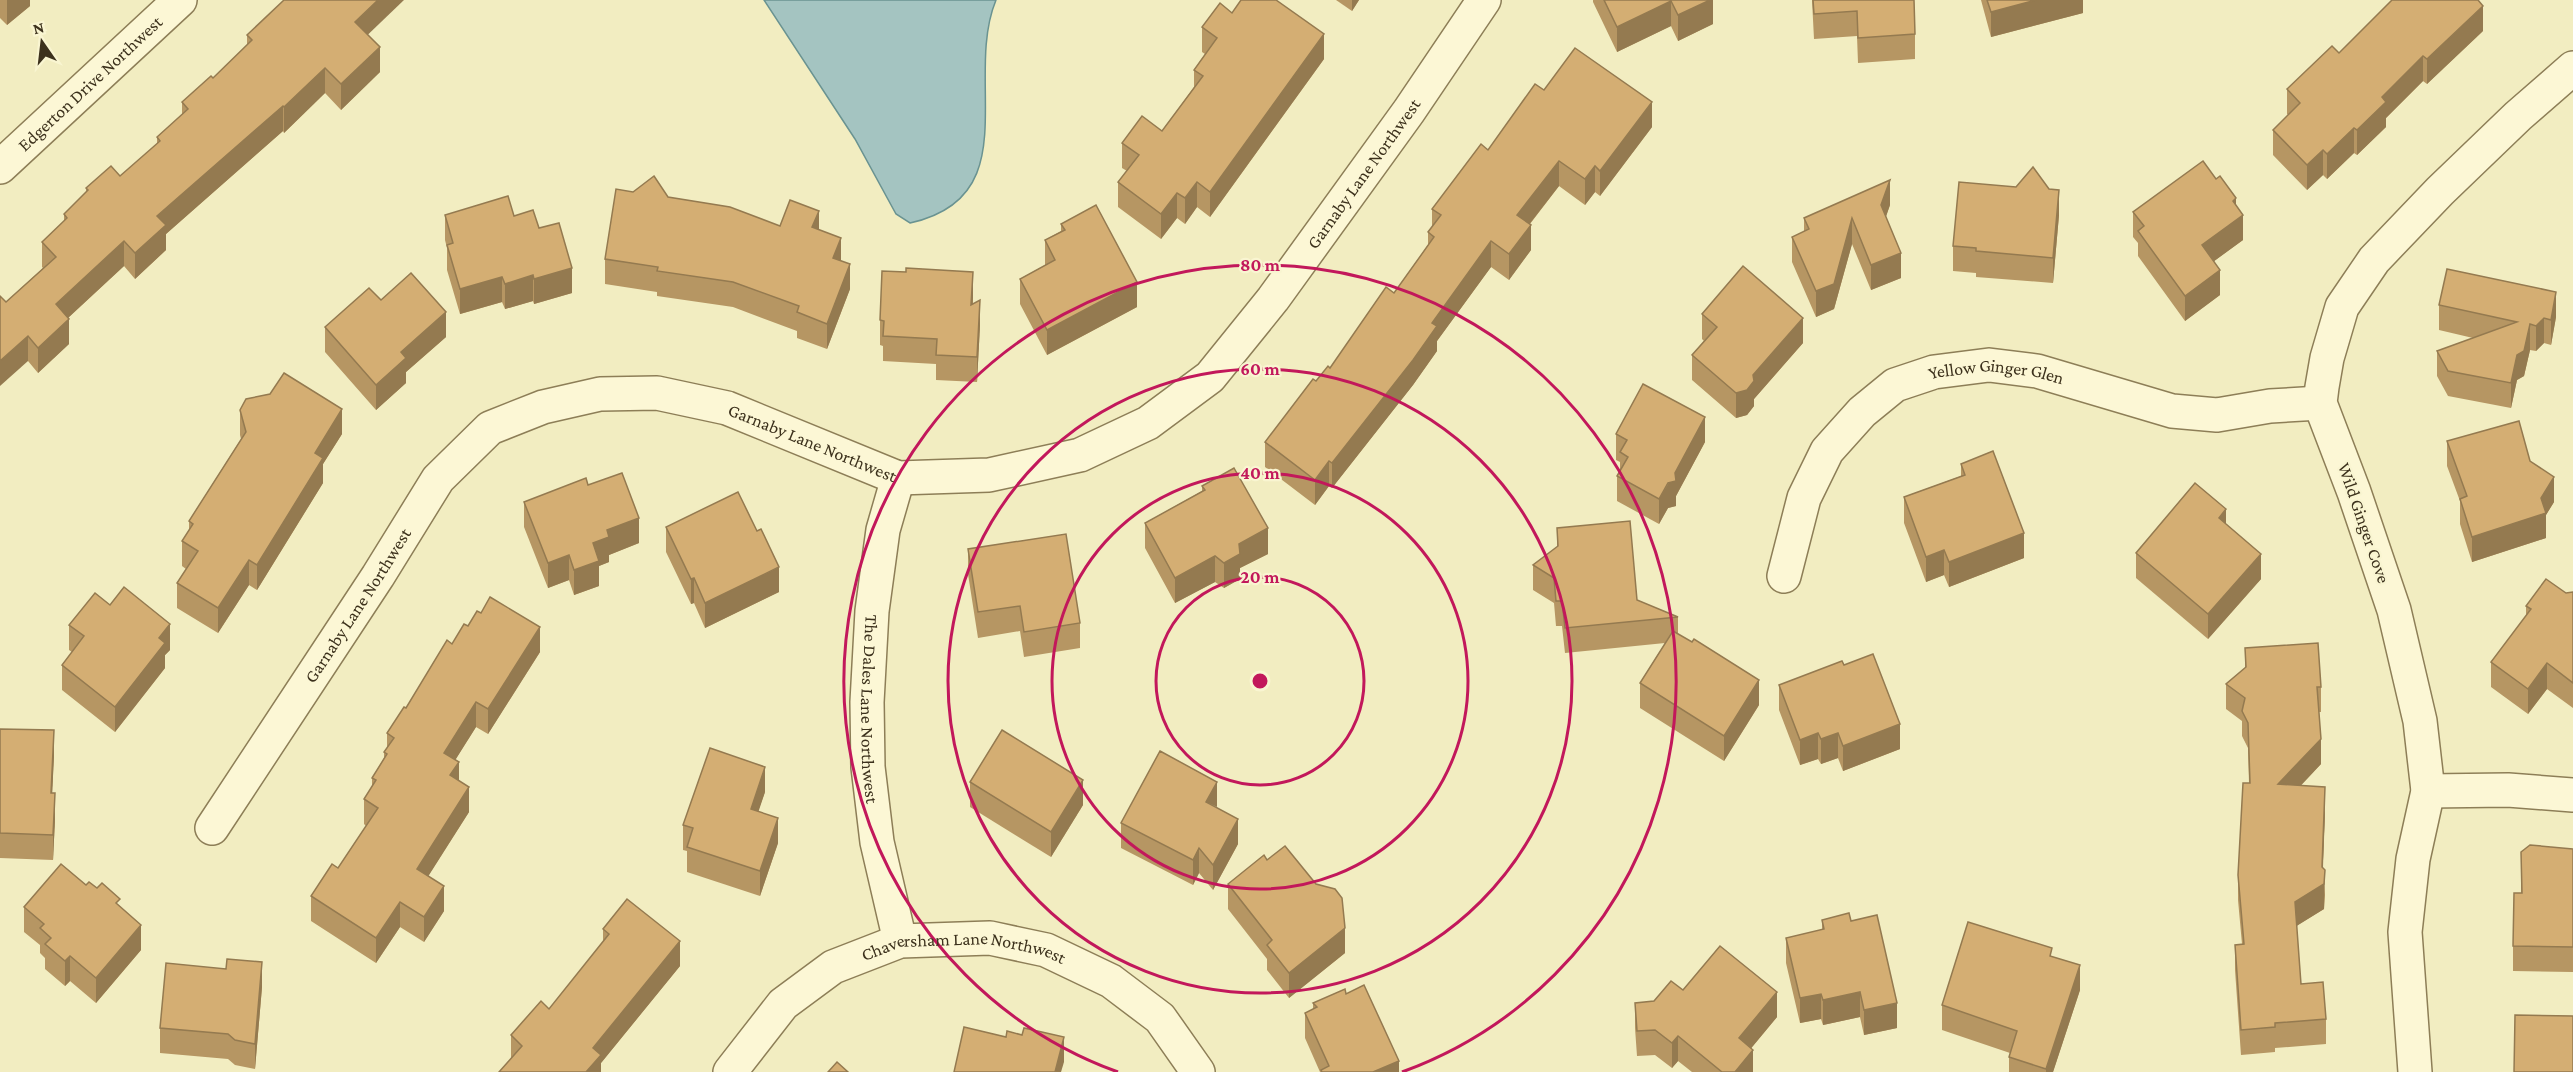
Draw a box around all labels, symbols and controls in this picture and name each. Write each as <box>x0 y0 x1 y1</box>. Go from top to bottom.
street label: Edgerton Drive Northwest <box>13 11 167 155</box>
north arrow <box>12 12 72 72</box>
street label: Garnaby Lane Northwest <box>1303 94 1425 253</box>
text: 80 m <box>1240 255 1281 275</box>
street label: Yellow Ginger Glen <box>1926 355 2067 389</box>
text: 60 m <box>1240 359 1280 379</box>
street label: Garnaby Lane Northwest <box>725 400 900 487</box>
street label: Wild Ginger Cove <box>2334 460 2394 586</box>
text: 40 m <box>1240 463 1280 483</box>
street label: Garnaby Lane Northwest <box>300 524 416 687</box>
text: 20 m <box>1241 567 1280 587</box>
street label: The Dales Lane Northwest <box>857 614 882 806</box>
centre of rings <box>1250 671 1270 691</box>
street label: Chaversham Lane Northwest <box>858 928 1070 968</box>

